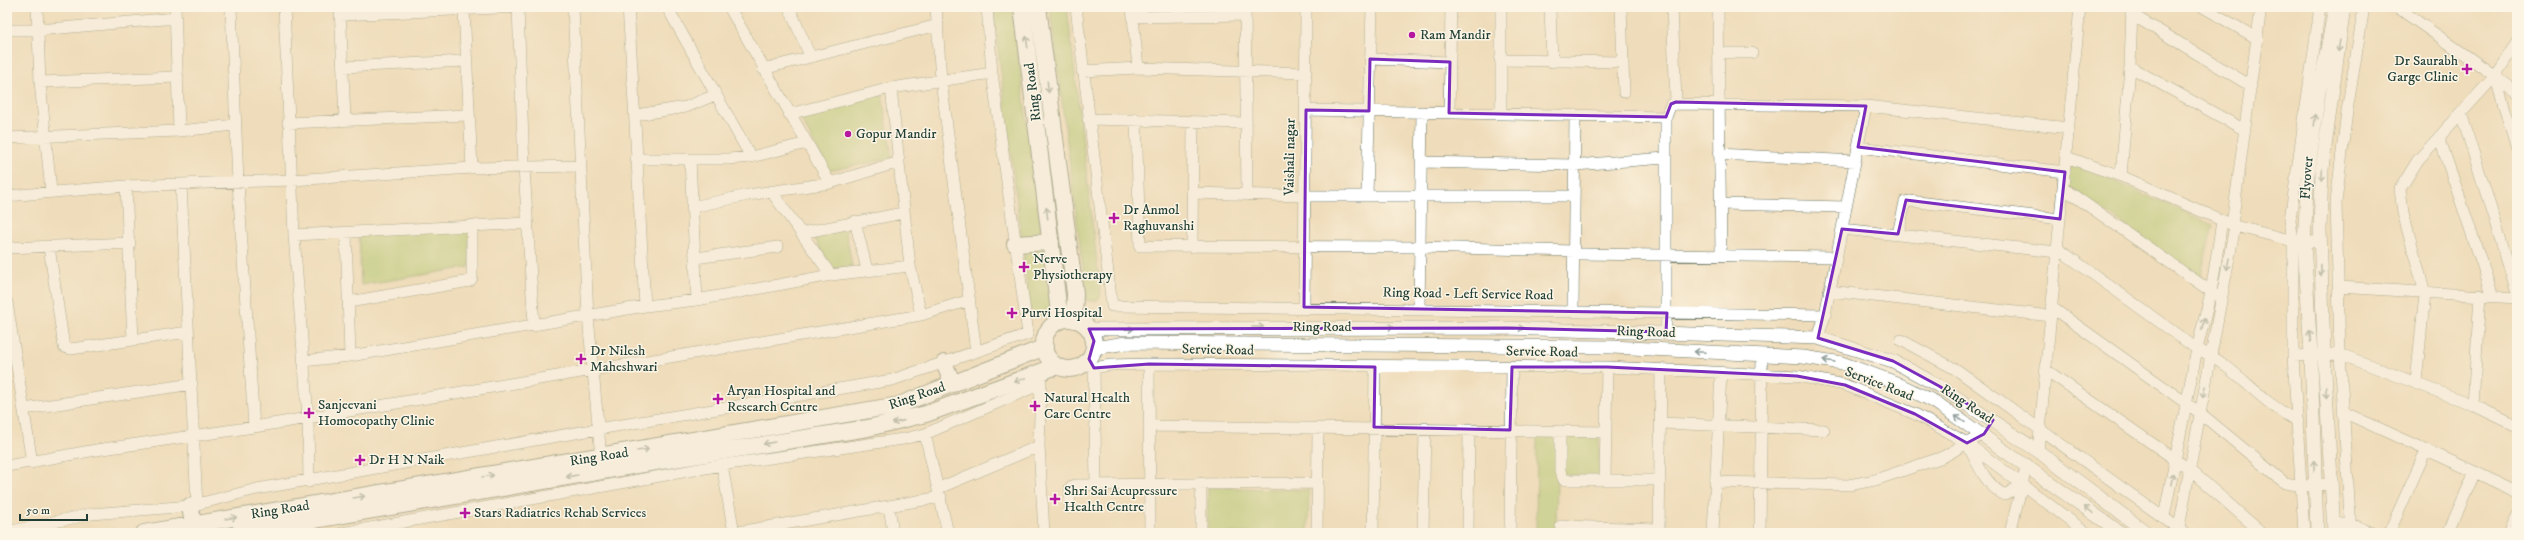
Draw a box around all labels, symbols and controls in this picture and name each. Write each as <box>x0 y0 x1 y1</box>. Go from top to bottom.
place label: Ram Mandir <box>1420 26 1491 44</box>
marker: Ram Mandir <box>1407 30 1417 40</box>
one-way arrow <box>1023 36 1030 49</box>
one-way arrow <box>2335 39 2343 52</box>
place label: Dr Saurabh Garge Clinic <box>2387 52 2459 86</box>
street label: Ring Road <box>1020 62 1046 122</box>
marker: Dr Saurabh Garge Clinic <box>2461 63 2473 75</box>
one-way arrow <box>1044 81 1051 94</box>
one-way arrow <box>2311 114 2319 127</box>
street label: Vaishali nagar <box>1280 117 1300 197</box>
place label: Gopur Mandir <box>856 125 937 143</box>
marker: Gopur Mandir <box>843 129 853 139</box>
street label: Flyover <box>2297 155 2318 200</box>
one-way arrow <box>2319 168 2326 181</box>
place label: Dr Anmol Raghuvanshi <box>1123 201 1195 235</box>
one-way arrow <box>1044 207 1051 220</box>
marker: Dr Anmol Raghuvanshi <box>1108 212 1120 224</box>
place label: Nerve Physiotherapy <box>1033 250 1113 284</box>
one-way arrow <box>2223 257 2231 270</box>
marker: Nerve Physiotherapy <box>1018 261 1030 273</box>
one-way arrow <box>2317 263 2324 276</box>
street label: Ring Road - Left Service Road <box>1383 284 1554 304</box>
place label: Purvi Hospital <box>1021 304 1103 322</box>
marker: Purvi Hospital <box>1006 307 1018 319</box>
street label: Ring Road <box>1292 318 1352 336</box>
one-way arrow <box>2200 318 2207 331</box>
street label: Ring Road <box>1616 322 1676 342</box>
one-way arrow <box>1251 323 1264 331</box>
one-way arrow <box>1381 323 1394 331</box>
one-way arrow <box>1511 324 1524 332</box>
one-way arrow <box>1121 325 1134 333</box>
one-way arrow <box>2306 330 2313 343</box>
street label: Service Road <box>1182 340 1254 360</box>
place label: Dr Nilesh Maheshwari <box>590 342 658 376</box>
street label: Service Road <box>1506 342 1578 362</box>
one-way arrow <box>1694 348 1707 355</box>
marker: Dr Nilesh Maheshwari <box>575 353 587 365</box>
one-way arrow <box>1823 357 1836 365</box>
street label: Service Road <box>1842 363 1916 405</box>
one-way arrow <box>1015 376 1027 384</box>
street label: Ring Road <box>886 378 948 414</box>
street label: Ring Road <box>1937 380 1997 428</box>
place label: Aryan Hospital and Research Centre <box>727 382 835 416</box>
one-way arrow <box>2200 385 2208 398</box>
one-way arrow <box>2323 385 2330 398</box>
place label: Natural Health Care Centre <box>1044 389 1131 423</box>
marker: Aryan Hospital and Research Centre <box>712 393 724 405</box>
place label: Sanjeevani Homoeopathy Clinic <box>318 396 435 430</box>
marker: Natural Health Care Centre <box>1029 400 1041 412</box>
marker: Sanjeevani Homoeopathy Clinic <box>303 407 315 419</box>
one-way arrow <box>1954 414 1966 422</box>
one-way arrow <box>891 419 904 427</box>
one-way arrow <box>763 439 776 447</box>
street label: Ring Road <box>568 443 630 471</box>
one-way arrow <box>637 445 650 453</box>
place label: Dr H N Naik <box>369 451 445 469</box>
marker: Dr H N Naik <box>354 454 366 466</box>
one-way arrow <box>2311 460 2318 473</box>
one-way arrow <box>481 471 494 479</box>
one-way arrow <box>566 472 579 480</box>
one-way arrow <box>2168 472 2176 485</box>
place label: Shri Sai Acupressure Health Centre <box>1064 482 1177 516</box>
one-way arrow <box>352 493 365 501</box>
marker: Shri Sai Acupressure Health Centre <box>1049 493 1061 505</box>
scale bar <box>20 496 87 522</box>
street label: Ring Road <box>249 496 311 524</box>
text: 50 m <box>26 503 50 518</box>
place label: Stars Radiatrics Rehab Services <box>474 504 646 522</box>
one-way arrow <box>2084 506 2095 514</box>
marker: Stars Radiatrics Rehab Services <box>459 507 471 519</box>
one-way arrow <box>224 514 237 522</box>

